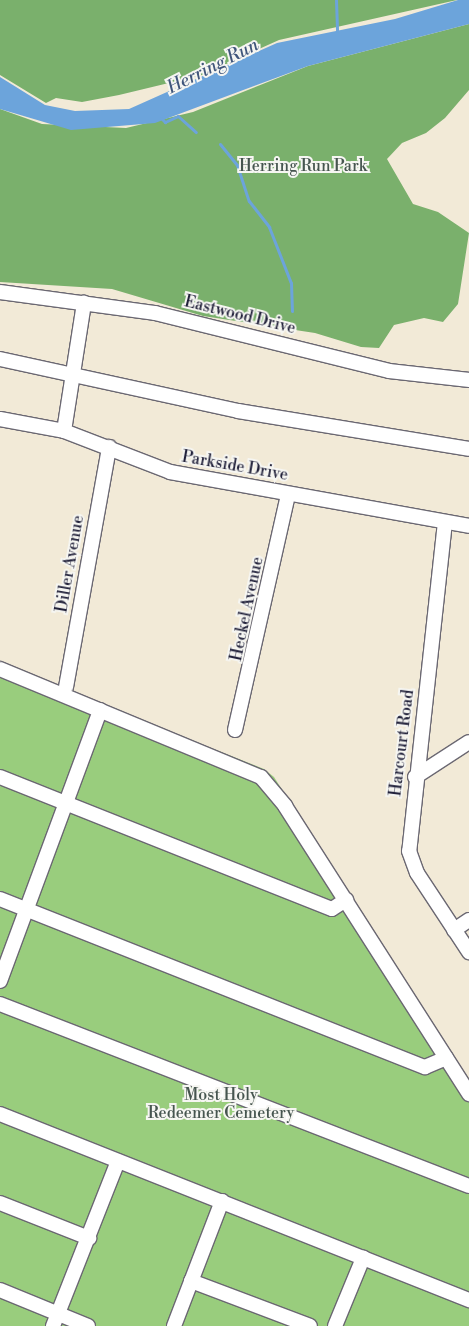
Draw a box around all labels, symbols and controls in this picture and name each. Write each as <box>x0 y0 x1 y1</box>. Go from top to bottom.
water label: Herring Run <box>164 35 262 99</box>
park label: Herring Run Park <box>239 156 367 176</box>
street label: Eastwood Drive <box>182 292 298 338</box>
street label: Parkside Drive <box>180 447 290 485</box>
street label: Diller Avenue <box>52 514 88 614</box>
street label: Heckel Avenue <box>227 555 267 663</box>
street label: Harcourt Road <box>386 689 418 797</box>
park label: Most Holy Redeemer Cemetery <box>148 1085 294 1123</box>

